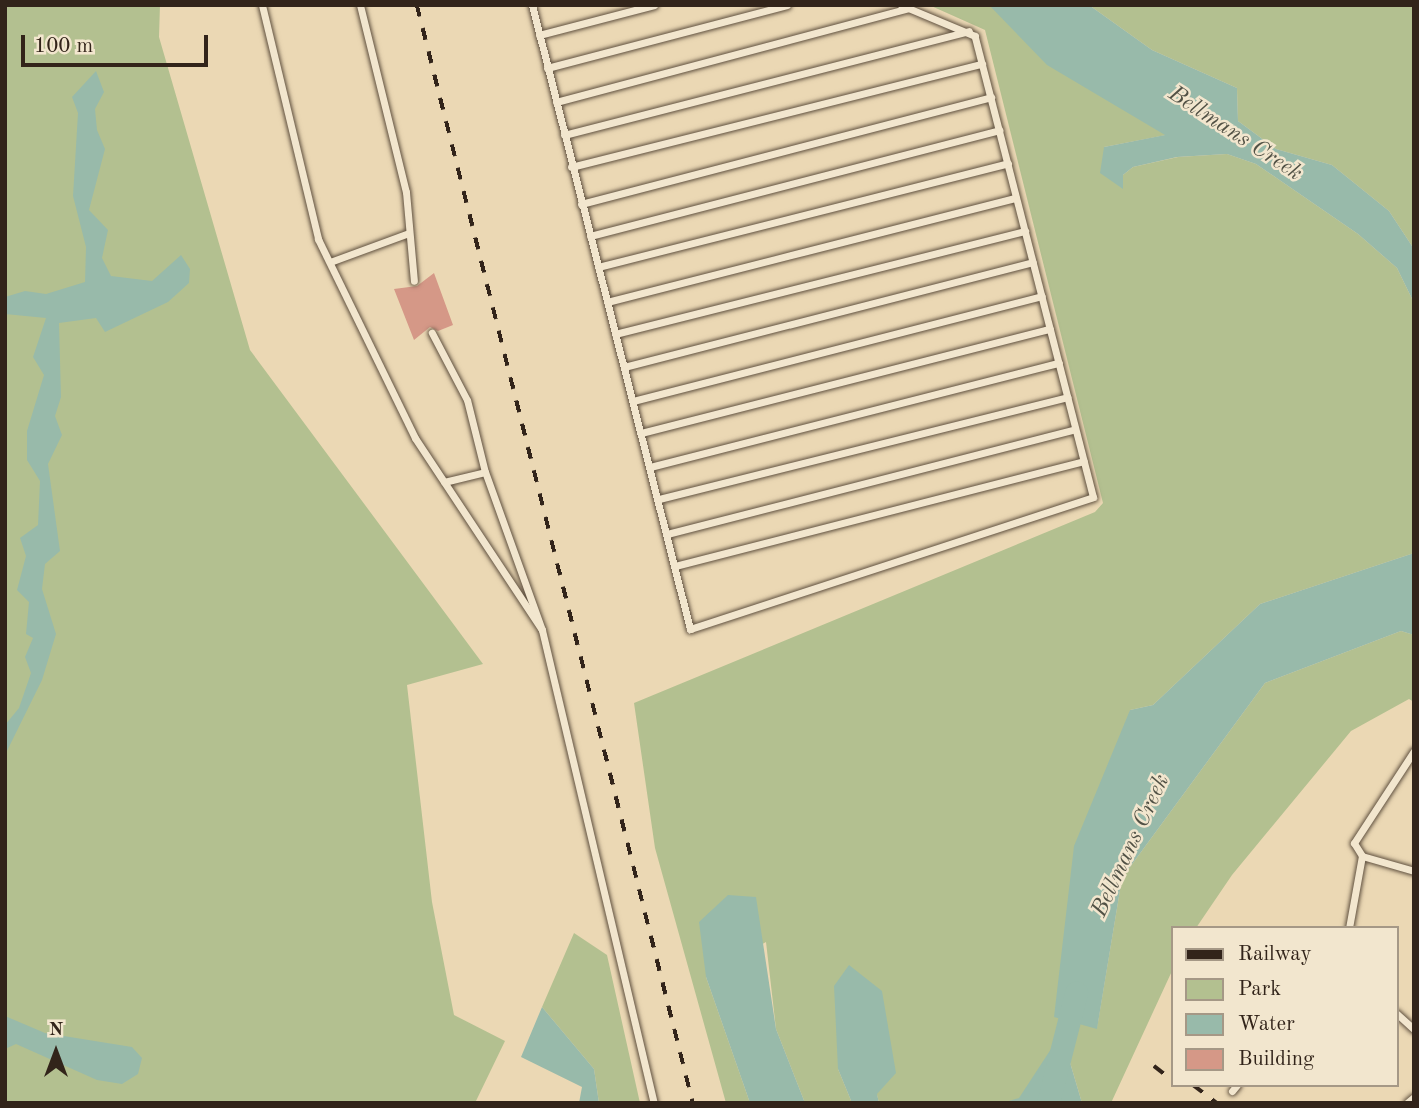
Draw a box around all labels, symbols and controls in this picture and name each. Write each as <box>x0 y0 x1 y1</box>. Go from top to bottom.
scale bar <box>24 21 212 65</box>
text: 100 m <box>34 36 93 57</box>
water label: Bellmans Creek <box>1163 80 1307 188</box>
water label: Bellmans Creek <box>1086 770 1176 922</box>
legend <box>1170 926 1398 1087</box>
text: Railway <box>1238 944 1312 965</box>
text: Park <box>1238 979 1281 1000</box>
text: Water <box>1238 1014 1295 1035</box>
north arrow <box>21 1017 91 1087</box>
text: N <box>49 1021 63 1040</box>
text: Building <box>1238 1049 1314 1070</box>

